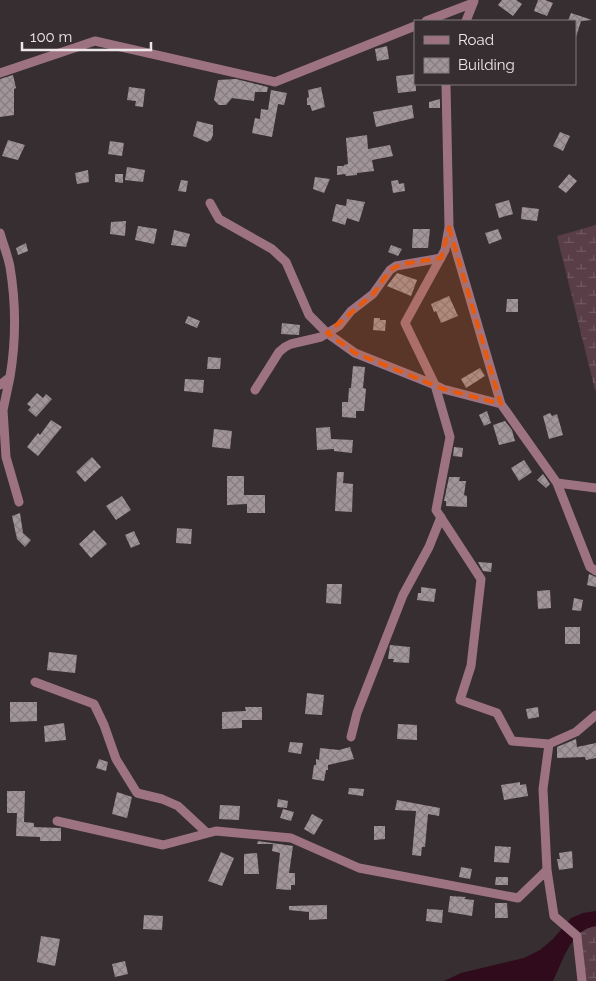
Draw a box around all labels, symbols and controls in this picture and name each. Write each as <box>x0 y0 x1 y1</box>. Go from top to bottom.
scale bar <box>22 20 151 52</box>
legend <box>414 20 576 85</box>
text: 100 m <box>30 28 72 46</box>
text: Road <box>458 31 494 49</box>
text: Building <box>458 56 515 74</box>

